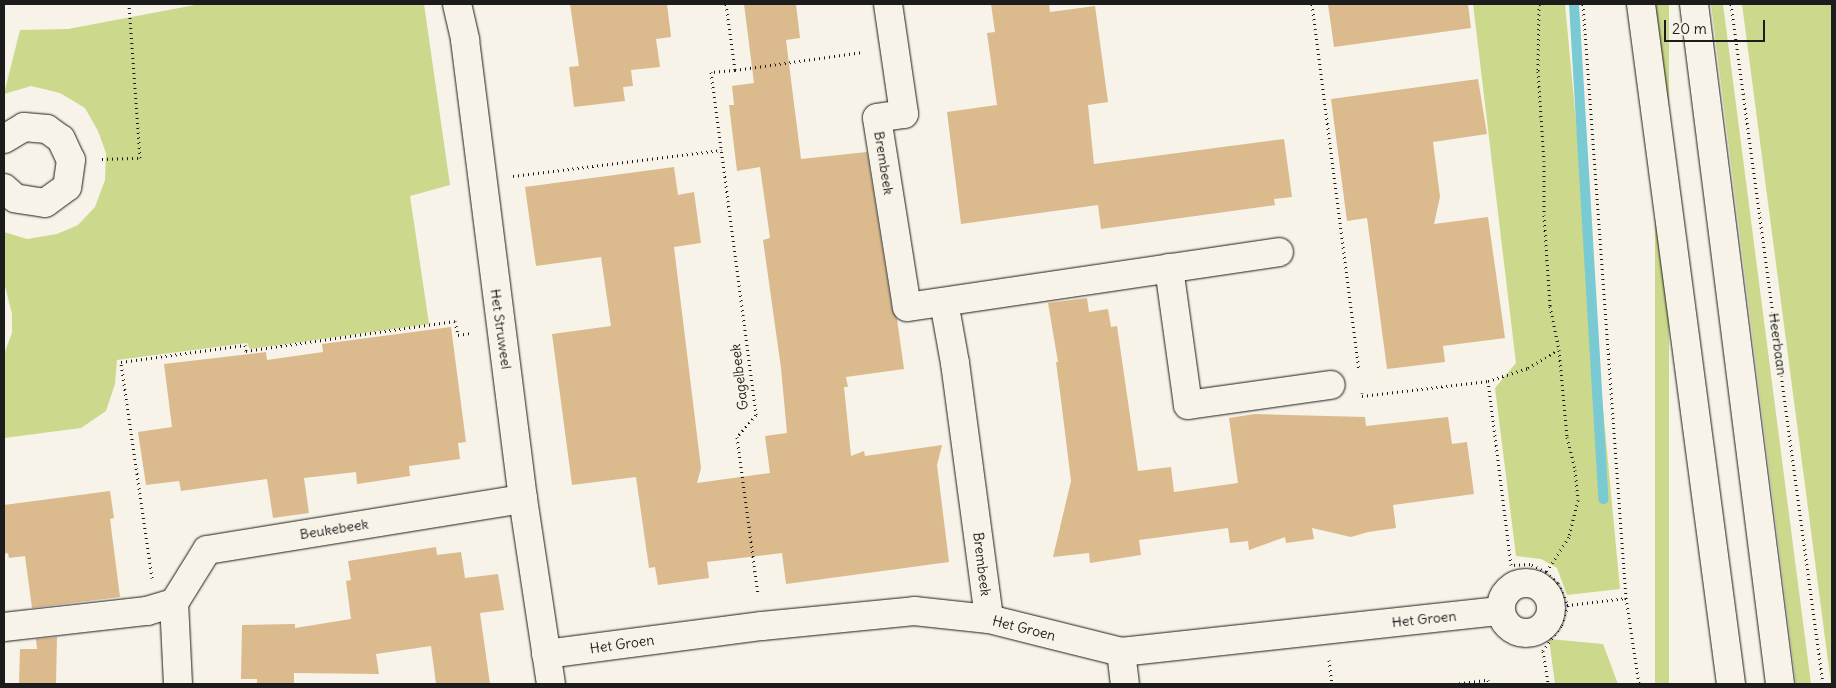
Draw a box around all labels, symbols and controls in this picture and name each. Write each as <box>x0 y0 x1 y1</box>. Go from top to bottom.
scale bar <box>1666 10 1767 42</box>
text: 20 m <box>1672 19 1707 38</box>
street label: Brembeek <box>871 130 897 196</box>
street label: Het Struweel <box>487 288 515 370</box>
street label: Heerbaan <box>1765 312 1791 376</box>
street label: Gagelbeek <box>727 343 751 411</box>
street label: Beukebeek <box>298 515 370 543</box>
street label: Brembeek <box>970 531 994 597</box>
street label: Het Groen <box>1391 607 1457 631</box>
street label: Het Groen <box>991 612 1057 644</box>
street label: Het Groen <box>589 631 655 657</box>

